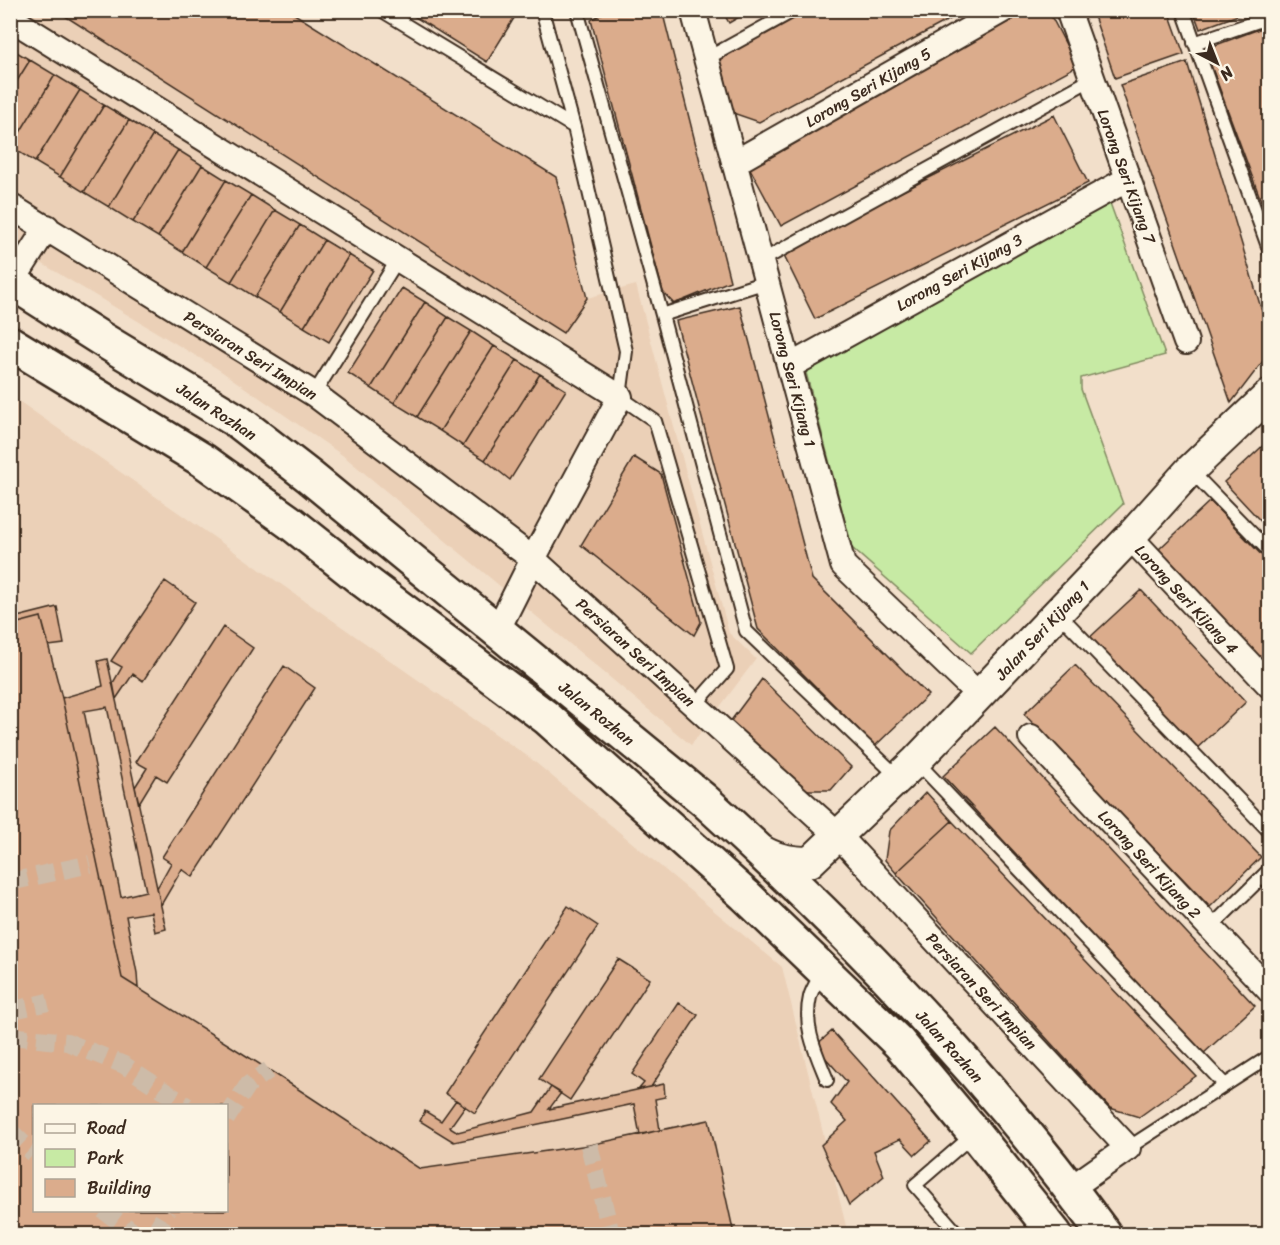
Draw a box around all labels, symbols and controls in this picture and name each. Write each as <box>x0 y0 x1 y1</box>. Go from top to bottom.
north arrow <box>1187 33 1247 93</box>
street label: Lorong Seri Kijang 5 <box>799 39 937 136</box>
text: N <box>1212 59 1241 89</box>
street label: Lorong Seri Kijang 7 <box>1089 105 1165 248</box>
street label: Lorong Seri Kijang 3 <box>891 225 1028 319</box>
street label: Persiaran Seri Impian <box>178 303 324 409</box>
street label: Lorong Seri Kijang 1 <box>761 308 825 450</box>
street label: Jalan Rozhan <box>170 374 263 449</box>
street label: Lorong Seri Kijang 4 <box>1128 537 1246 661</box>
street label: Jalan Seri Kijang 1 <box>987 573 1097 688</box>
street label: Persiaran Seri Impian <box>569 590 703 715</box>
street label: Jalan Rozhan <box>551 673 642 754</box>
street label: Lorong Seri Kijang 2 <box>1091 803 1208 926</box>
street label: Persiaran Seri Impian <box>919 925 1045 1058</box>
street label: Jalan Rozhan <box>908 1002 991 1090</box>
legend <box>33 1104 228 1212</box>
text: Road <box>87 1112 127 1144</box>
text: Park <box>87 1142 124 1174</box>
text: Building <box>87 1172 151 1204</box>

